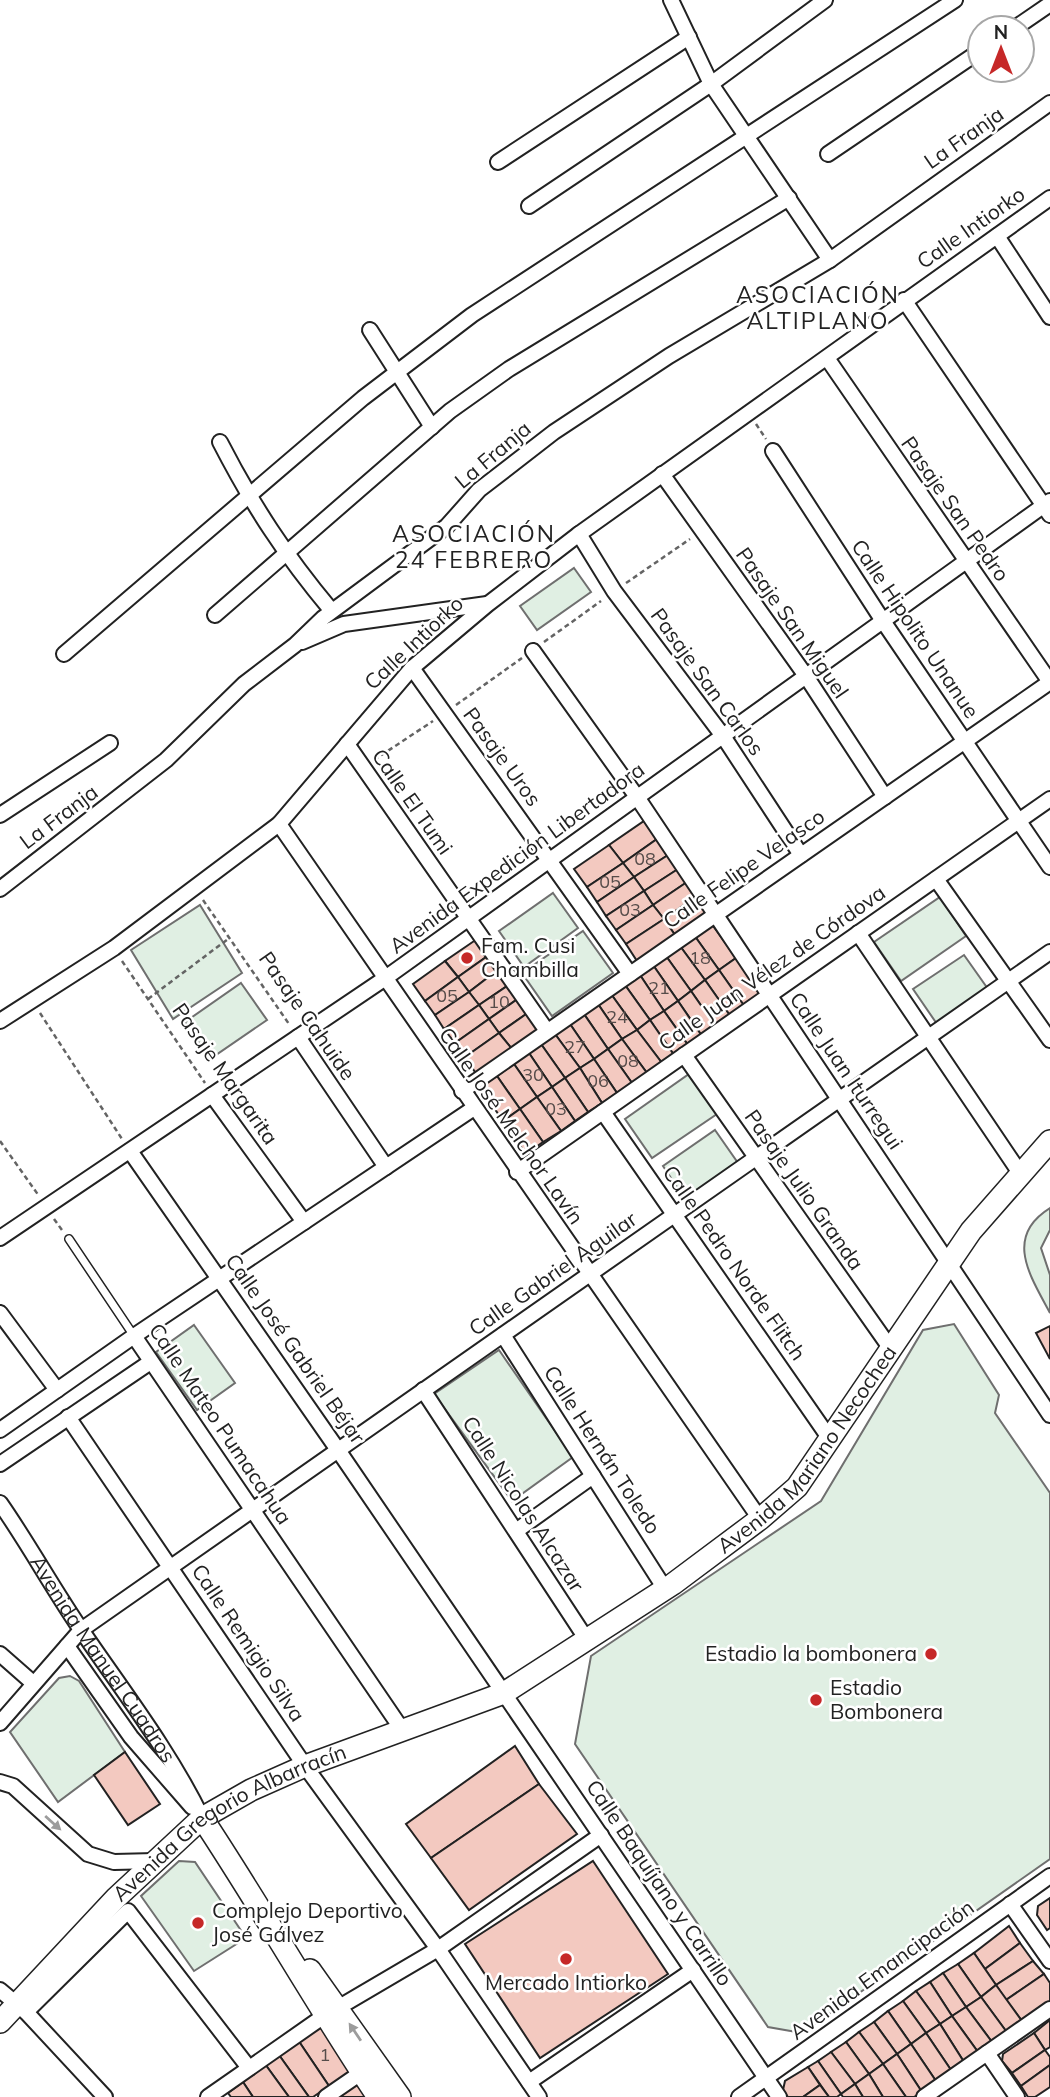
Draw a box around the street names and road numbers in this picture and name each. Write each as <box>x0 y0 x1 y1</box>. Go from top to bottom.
street label: La Franja <box>919 100 1008 174</box>
street label: Calle Intiorko <box>911 180 1029 274</box>
street label: La Franja <box>449 415 536 493</box>
street label: Pasaje San Pedro <box>896 431 1015 586</box>
street label: Calle Hipolito Unanue <box>846 534 985 723</box>
street label: Pasaje San Miguel <box>731 542 855 703</box>
street label: Calle Intiorko <box>358 590 468 695</box>
street label: Pasaje San Carlos <box>646 603 770 760</box>
street label: Pasaje Uros <box>458 702 547 811</box>
street label: Calle El Tumi <box>367 744 459 859</box>
street label: Avenida Expedición Libertadora <box>384 756 649 959</box>
street label: La Franja <box>14 778 103 854</box>
street label: Calle Felipe Velasco <box>658 803 829 934</box>
street label: Calle Juan Vélez de Córdova <box>653 879 890 1056</box>
street label: Pasaje Cahuide <box>254 946 362 1085</box>
street label: Calle Juan Iturregui <box>785 987 909 1154</box>
street label: Pasaje Margarita <box>167 998 284 1149</box>
street label: Calle José Melchor Lavín <box>434 1022 590 1229</box>
street label: Pasaje Julio Granda <box>740 1104 870 1275</box>
street label: Calle Pedro Norde Flitch <box>658 1160 812 1365</box>
street label: Calle Gabriel Aguilar <box>463 1205 642 1341</box>
street label: Calle José Gabriel Béjar <box>220 1249 371 1449</box>
street label: Calle Mateo Pumacahua <box>144 1318 298 1529</box>
street label: Avenida Mariano Necochea <box>712 1340 901 1559</box>
street label: Calle Hernán Toledo <box>539 1360 667 1538</box>
street label: Calle Nicolas Alcazar <box>457 1411 591 1596</box>
street label: Avenida Manuel Cuadros <box>25 1550 182 1767</box>
street label: Calle Remigio Silva <box>186 1559 311 1726</box>
street label: Avenida Gregorio Albarracín <box>107 1738 349 1907</box>
street label: Calle Baquíjano y Carrillo <box>581 1774 739 1990</box>
street label: Avenida Emancipación <box>784 1894 979 2045</box>

